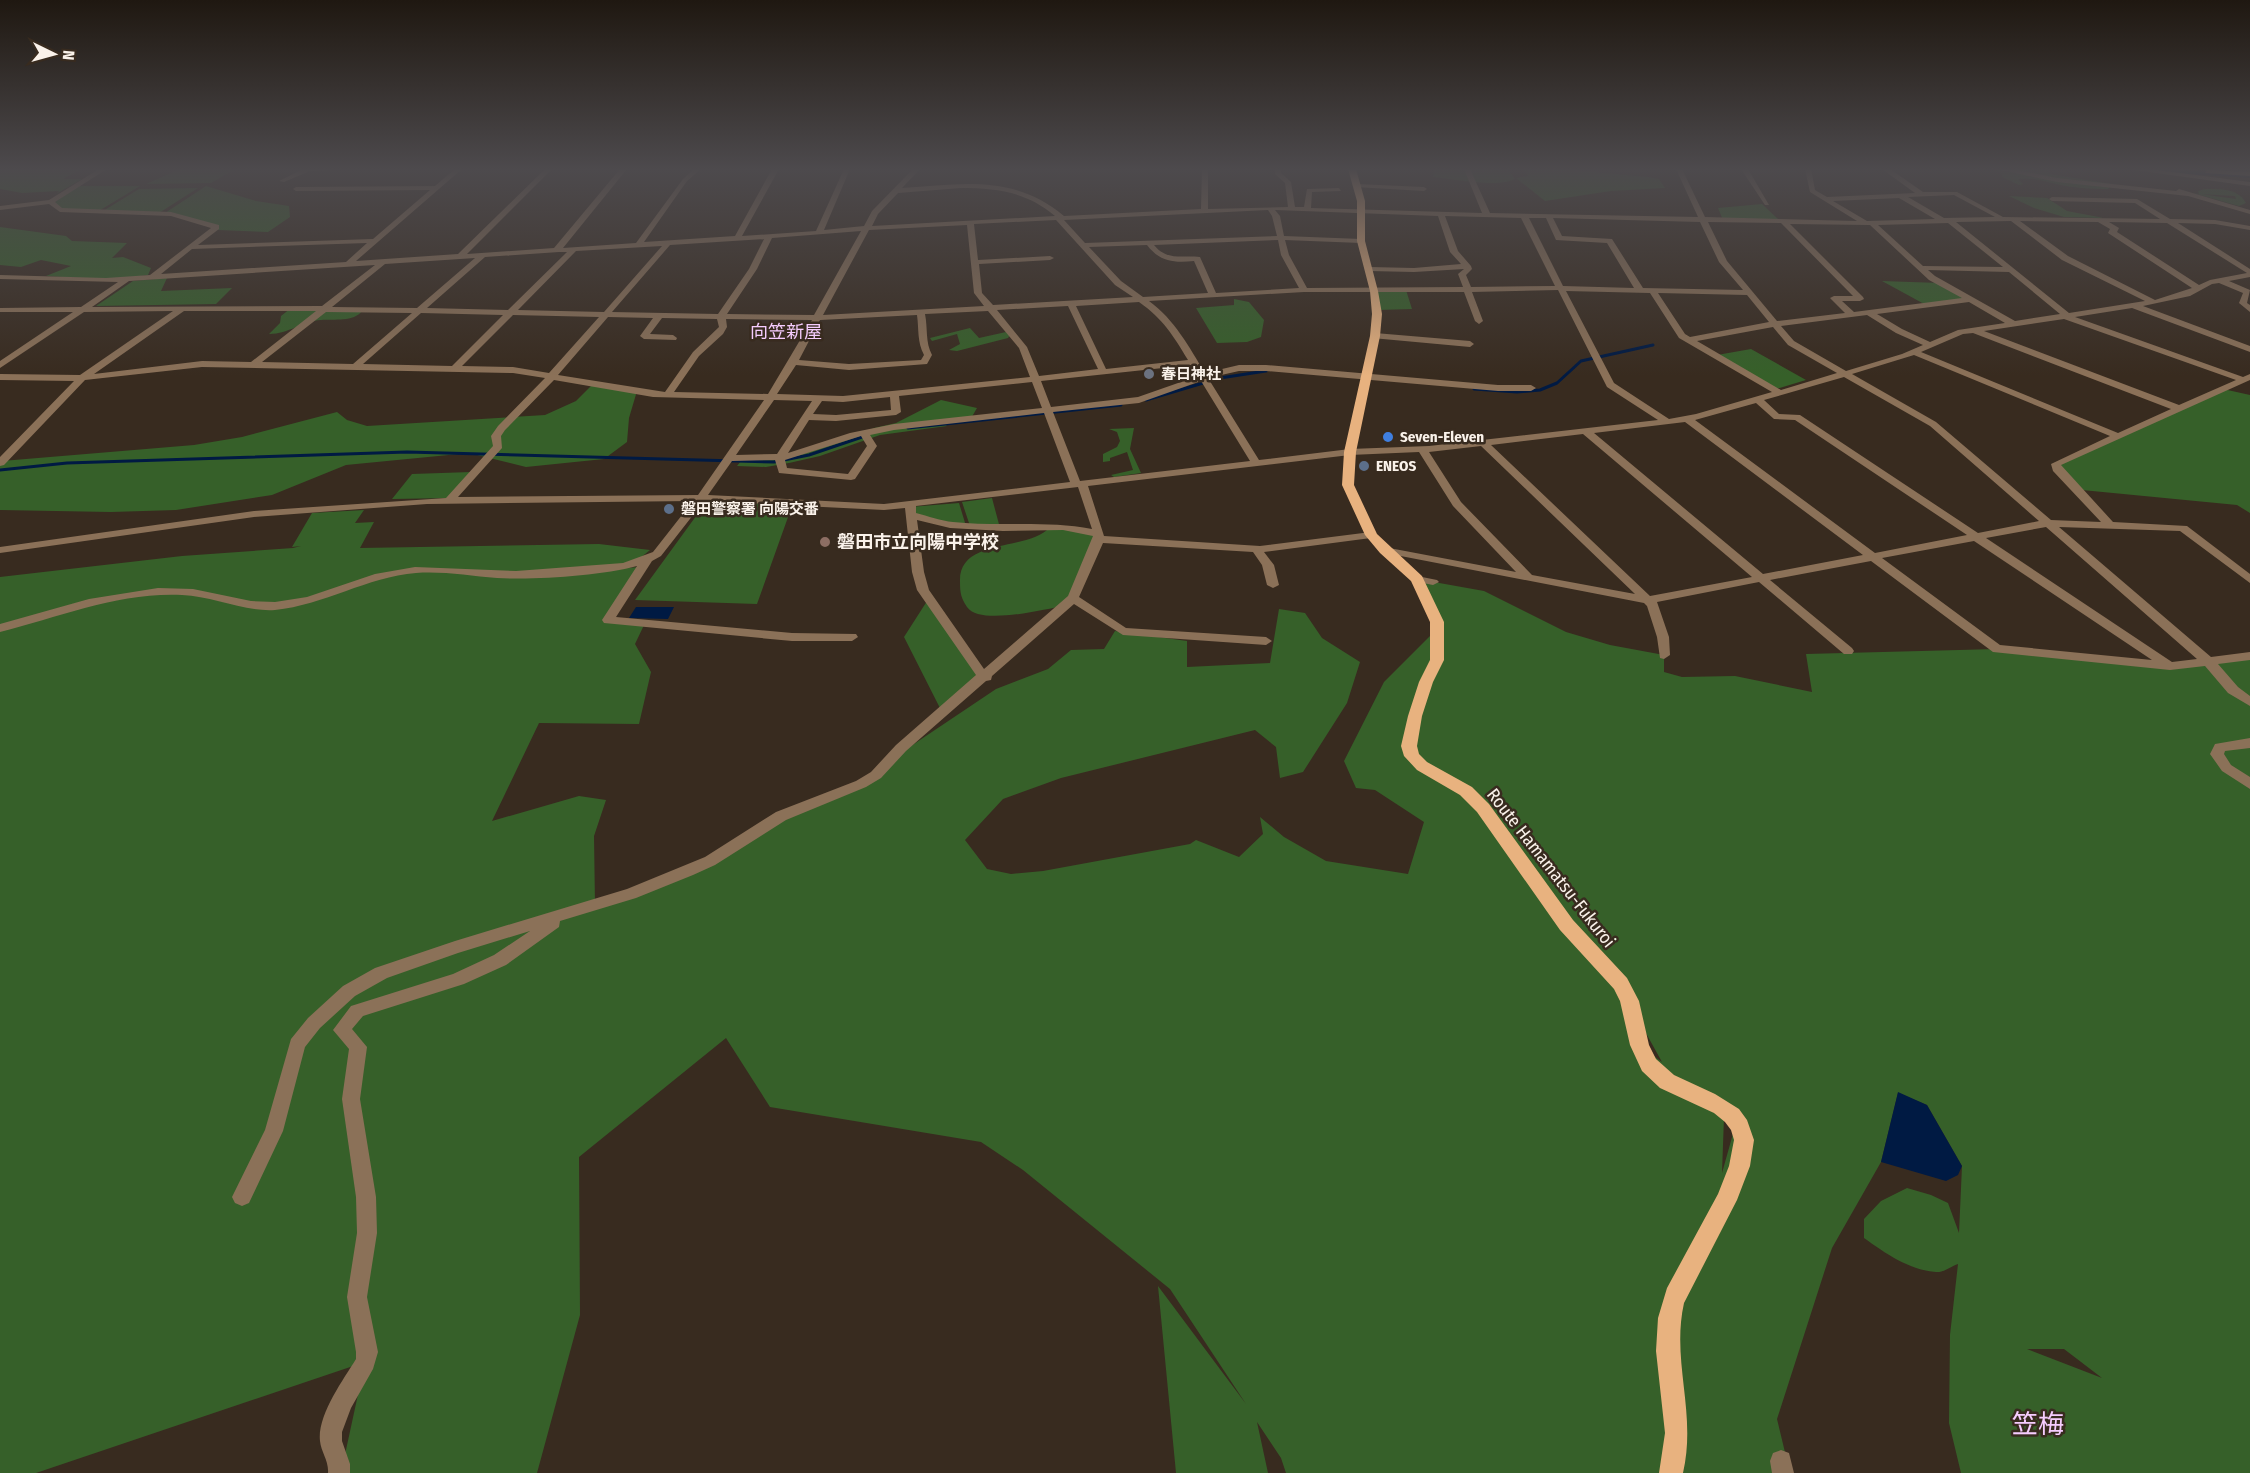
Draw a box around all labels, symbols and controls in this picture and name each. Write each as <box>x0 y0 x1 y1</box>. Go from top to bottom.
north arrow <box>24 24 84 84</box>
text: N <box>59 50 78 61</box>
district label: 向笠新屋 <box>750 321 822 343</box>
place label: 春日神社 <box>1161 365 1221 383</box>
marker: 春日神社 <box>1142 367 1156 381</box>
place label: Seven-Eleven <box>1400 428 1484 446</box>
marker: Seven-Eleven <box>1381 430 1395 444</box>
place label: ENEOS <box>1376 457 1416 475</box>
marker: ENEOS <box>1357 459 1371 473</box>
place label: 磐田警察署 向陽交番 <box>681 500 819 518</box>
marker: 磐田警察署 向陽交番 <box>662 502 676 516</box>
place label: 磐田市立向陽中学校 <box>837 531 999 553</box>
marker: 磐田市立向陽中学校 <box>818 535 832 549</box>
street label: Route Hamamatsu-Fukuroi <box>1482 784 1620 952</box>
district label: 笠梅 <box>2012 1409 2064 1440</box>

